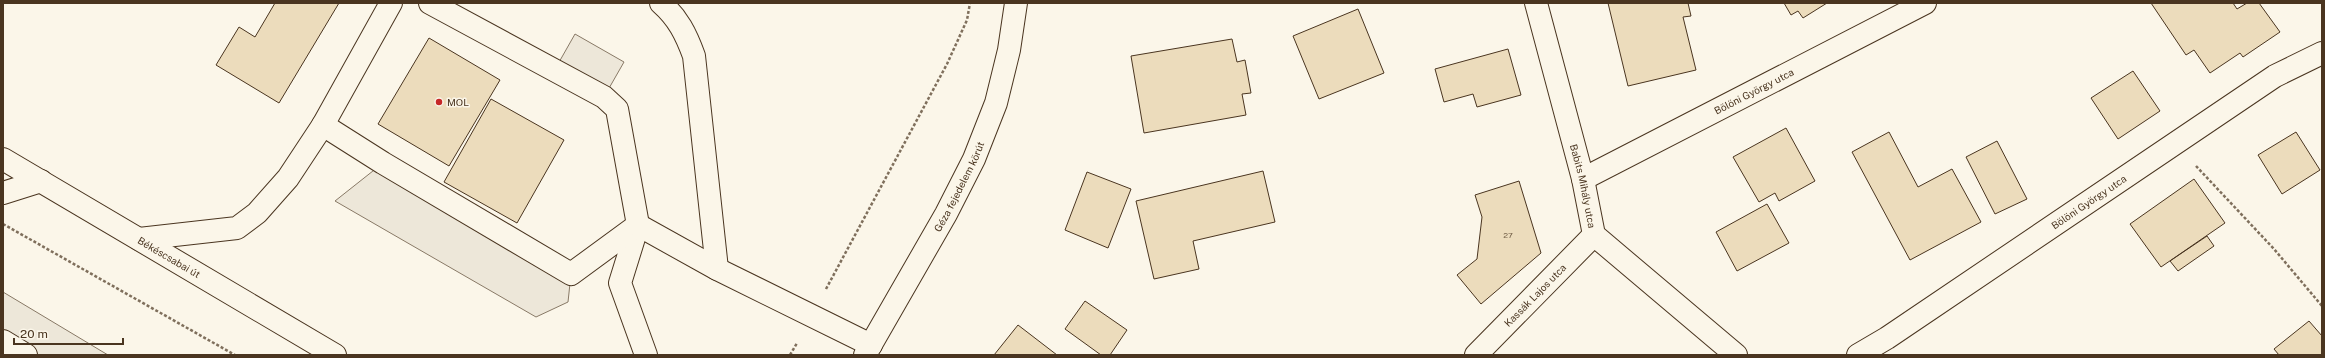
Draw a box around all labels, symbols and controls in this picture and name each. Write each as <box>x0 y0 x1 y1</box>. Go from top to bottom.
street label: Bölöni György utca <box>1712 66 1796 117</box>
place label: MOL <box>447 96 469 108</box>
marker: MOL <box>434 97 444 107</box>
street label: Géza fejedelem körút <box>931 140 986 234</box>
street label: Babits Mihály utca <box>1568 143 1598 229</box>
street label: Bölöni György utca <box>2049 172 2129 231</box>
house number: 27 <box>1503 230 1513 240</box>
street label: Békéscsabai út <box>136 234 203 280</box>
street label: Kassák Lajos utca <box>1501 261 1568 329</box>
scale bar <box>14 320 123 346</box>
text: 20 m <box>20 327 48 341</box>

